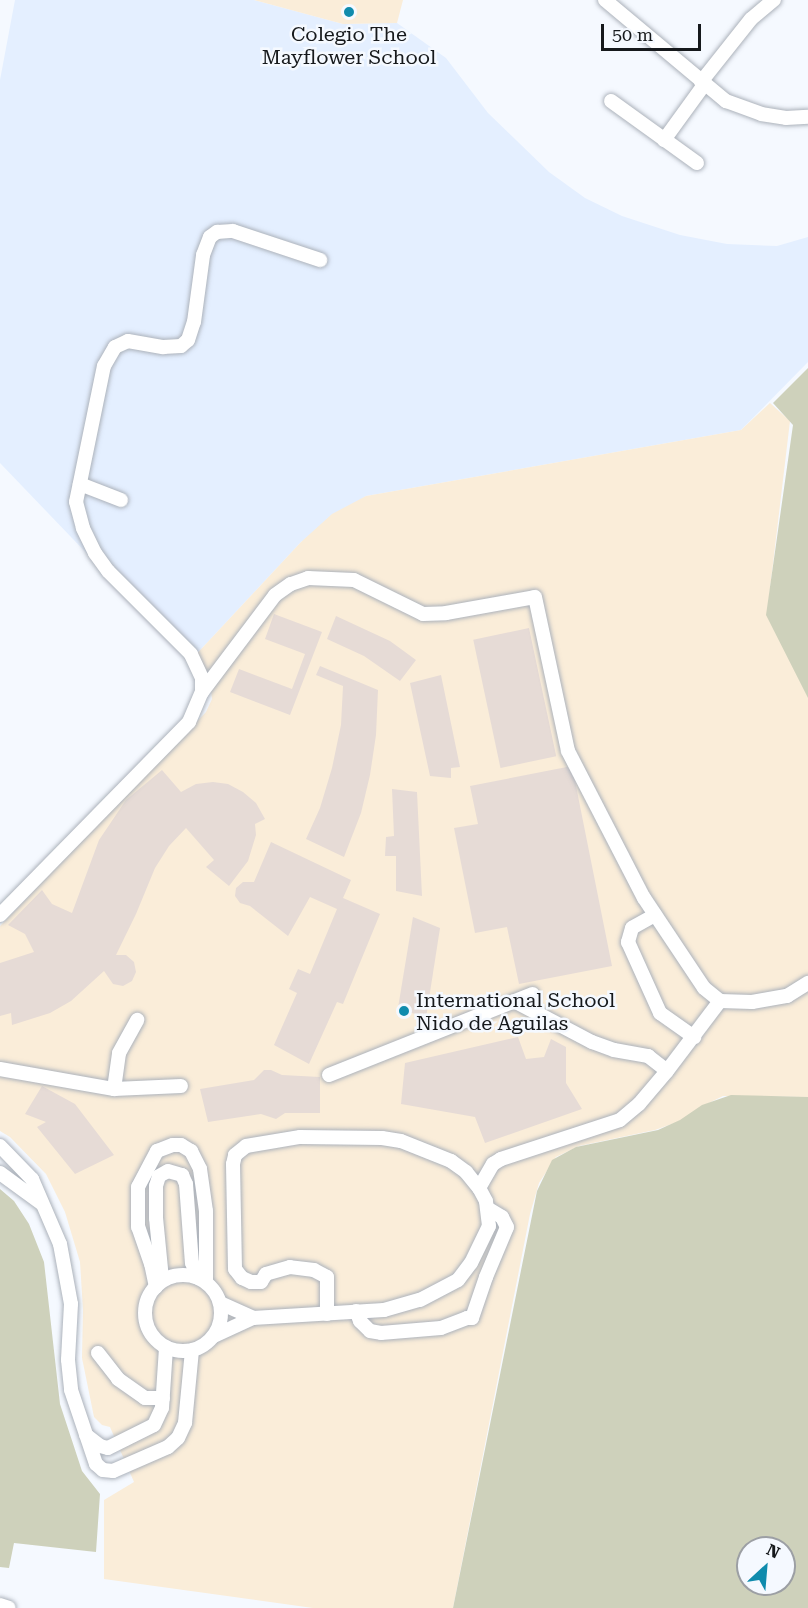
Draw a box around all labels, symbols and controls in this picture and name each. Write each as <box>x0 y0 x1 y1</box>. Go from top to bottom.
marker: Colegio The Mayflower School <box>342 5 356 19</box>
scale bar <box>604 12 704 50</box>
place label: Colegio The Mayflower School <box>262 22 436 69</box>
text: 50 m <box>612 24 653 45</box>
place label: International School Nido de Aguilas <box>416 988 615 1035</box>
marker: International School Nido de Aguilas <box>397 1004 411 1018</box>
north arrow <box>736 1536 796 1596</box>
text: N <box>764 1540 783 1562</box>

